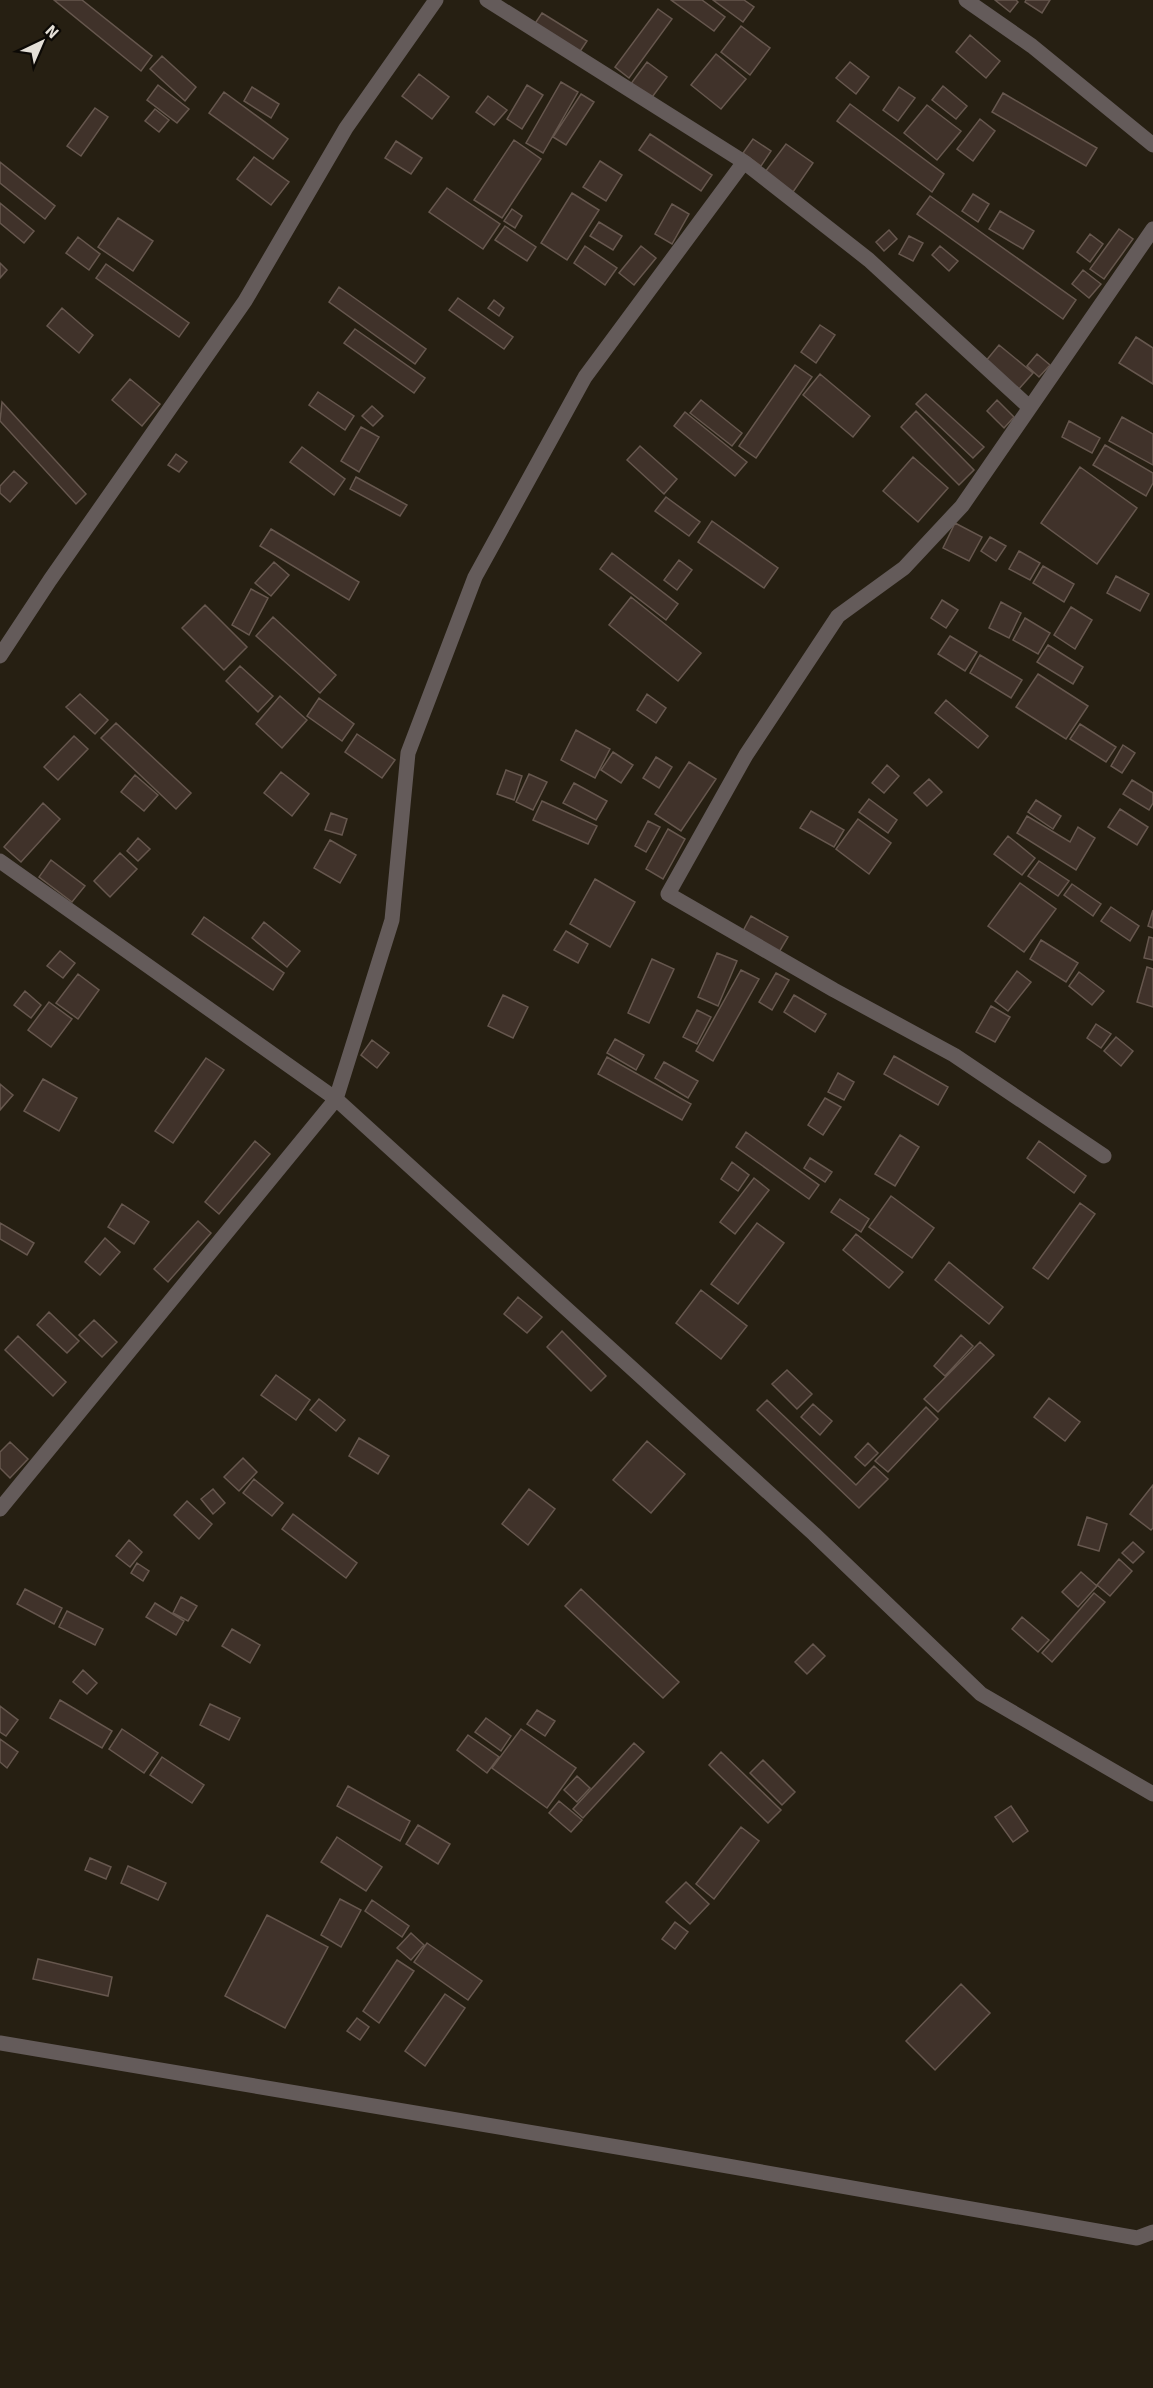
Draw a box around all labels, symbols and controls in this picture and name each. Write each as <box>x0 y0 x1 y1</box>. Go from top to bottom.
north arrow <box>12 12 72 72</box>
text: N <box>41 21 63 43</box>

